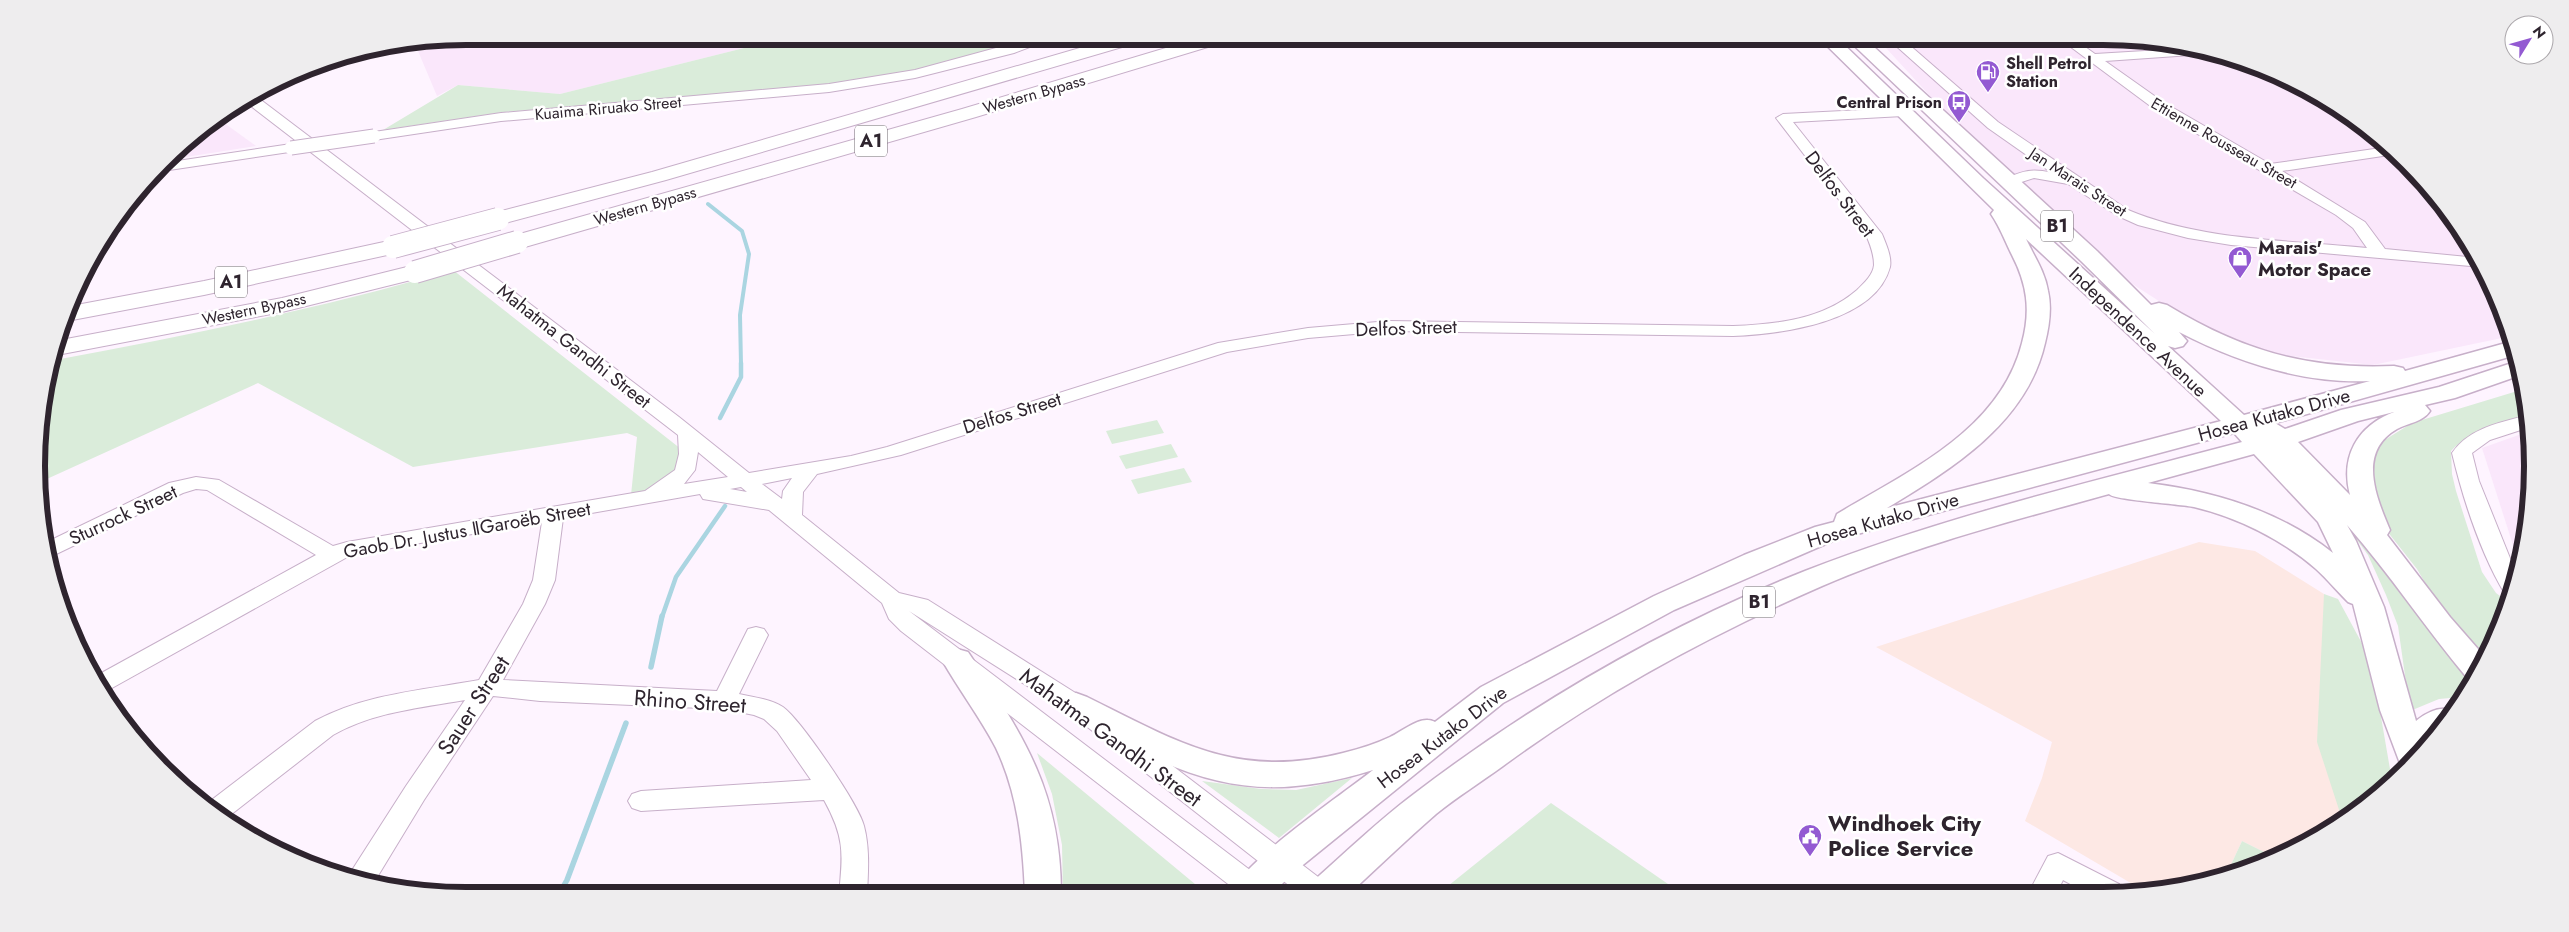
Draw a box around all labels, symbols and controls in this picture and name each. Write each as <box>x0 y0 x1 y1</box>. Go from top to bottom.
north arrow <box>2504 15 2554 65</box>
text: N <box>2528 22 2551 43</box>
place label: Shell Petrol Station <box>2006 52 2092 93</box>
fuel station icon: Shell Petrol Station <box>1975 59 2001 93</box>
street label: Western Bypass <box>980 68 1088 120</box>
bus stop icon: Central Prison <box>1946 89 1972 123</box>
street label: Kuaima Riruako Street <box>534 90 682 126</box>
place label: Central Prison <box>1836 91 1942 114</box>
street label: Ettienne Rousseau Street <box>2147 92 2301 194</box>
road number: A1 <box>855 125 887 156</box>
street label: Jan Marais Street <box>2023 141 2131 222</box>
street label: Delfos Street <box>1799 145 1882 243</box>
street label: Western Bypass <box>591 180 699 232</box>
road number: B1 <box>2041 210 2073 242</box>
place label: Marais' Motor Space <box>2258 234 2371 283</box>
shop icon: Marais' Motor Space <box>2227 245 2253 279</box>
street label: Independence Avenue <box>2063 261 2213 403</box>
road number: A1 <box>215 266 247 298</box>
street label: Mahatma Gandhi Street <box>491 277 657 415</box>
street label: Western Bypass <box>200 287 308 331</box>
street label: Delfos Street <box>1355 313 1458 343</box>
street label: Hosea Kutako Drive <box>2195 382 2353 448</box>
street label: Delfos Street <box>959 385 1065 441</box>
street label: Sturrock Street <box>64 478 182 552</box>
street label: Hosea Kutako Drive <box>1804 485 1962 555</box>
street label: Gaob Dr. Justus ǁGaroëb Street <box>341 495 593 565</box>
road number: B1 <box>1743 586 1775 618</box>
street label: Sauer Street <box>429 649 517 761</box>
street label: Mahatma Gandhi Street <box>1013 660 1209 815</box>
street label: Hosea Kutako Drive <box>1371 679 1513 795</box>
street label: Rhino Street <box>633 681 748 721</box>
place label: Windhoek City Police Service <box>1828 807 1982 864</box>
public building icon: Windhoek City Police Service <box>1797 823 1823 857</box>

